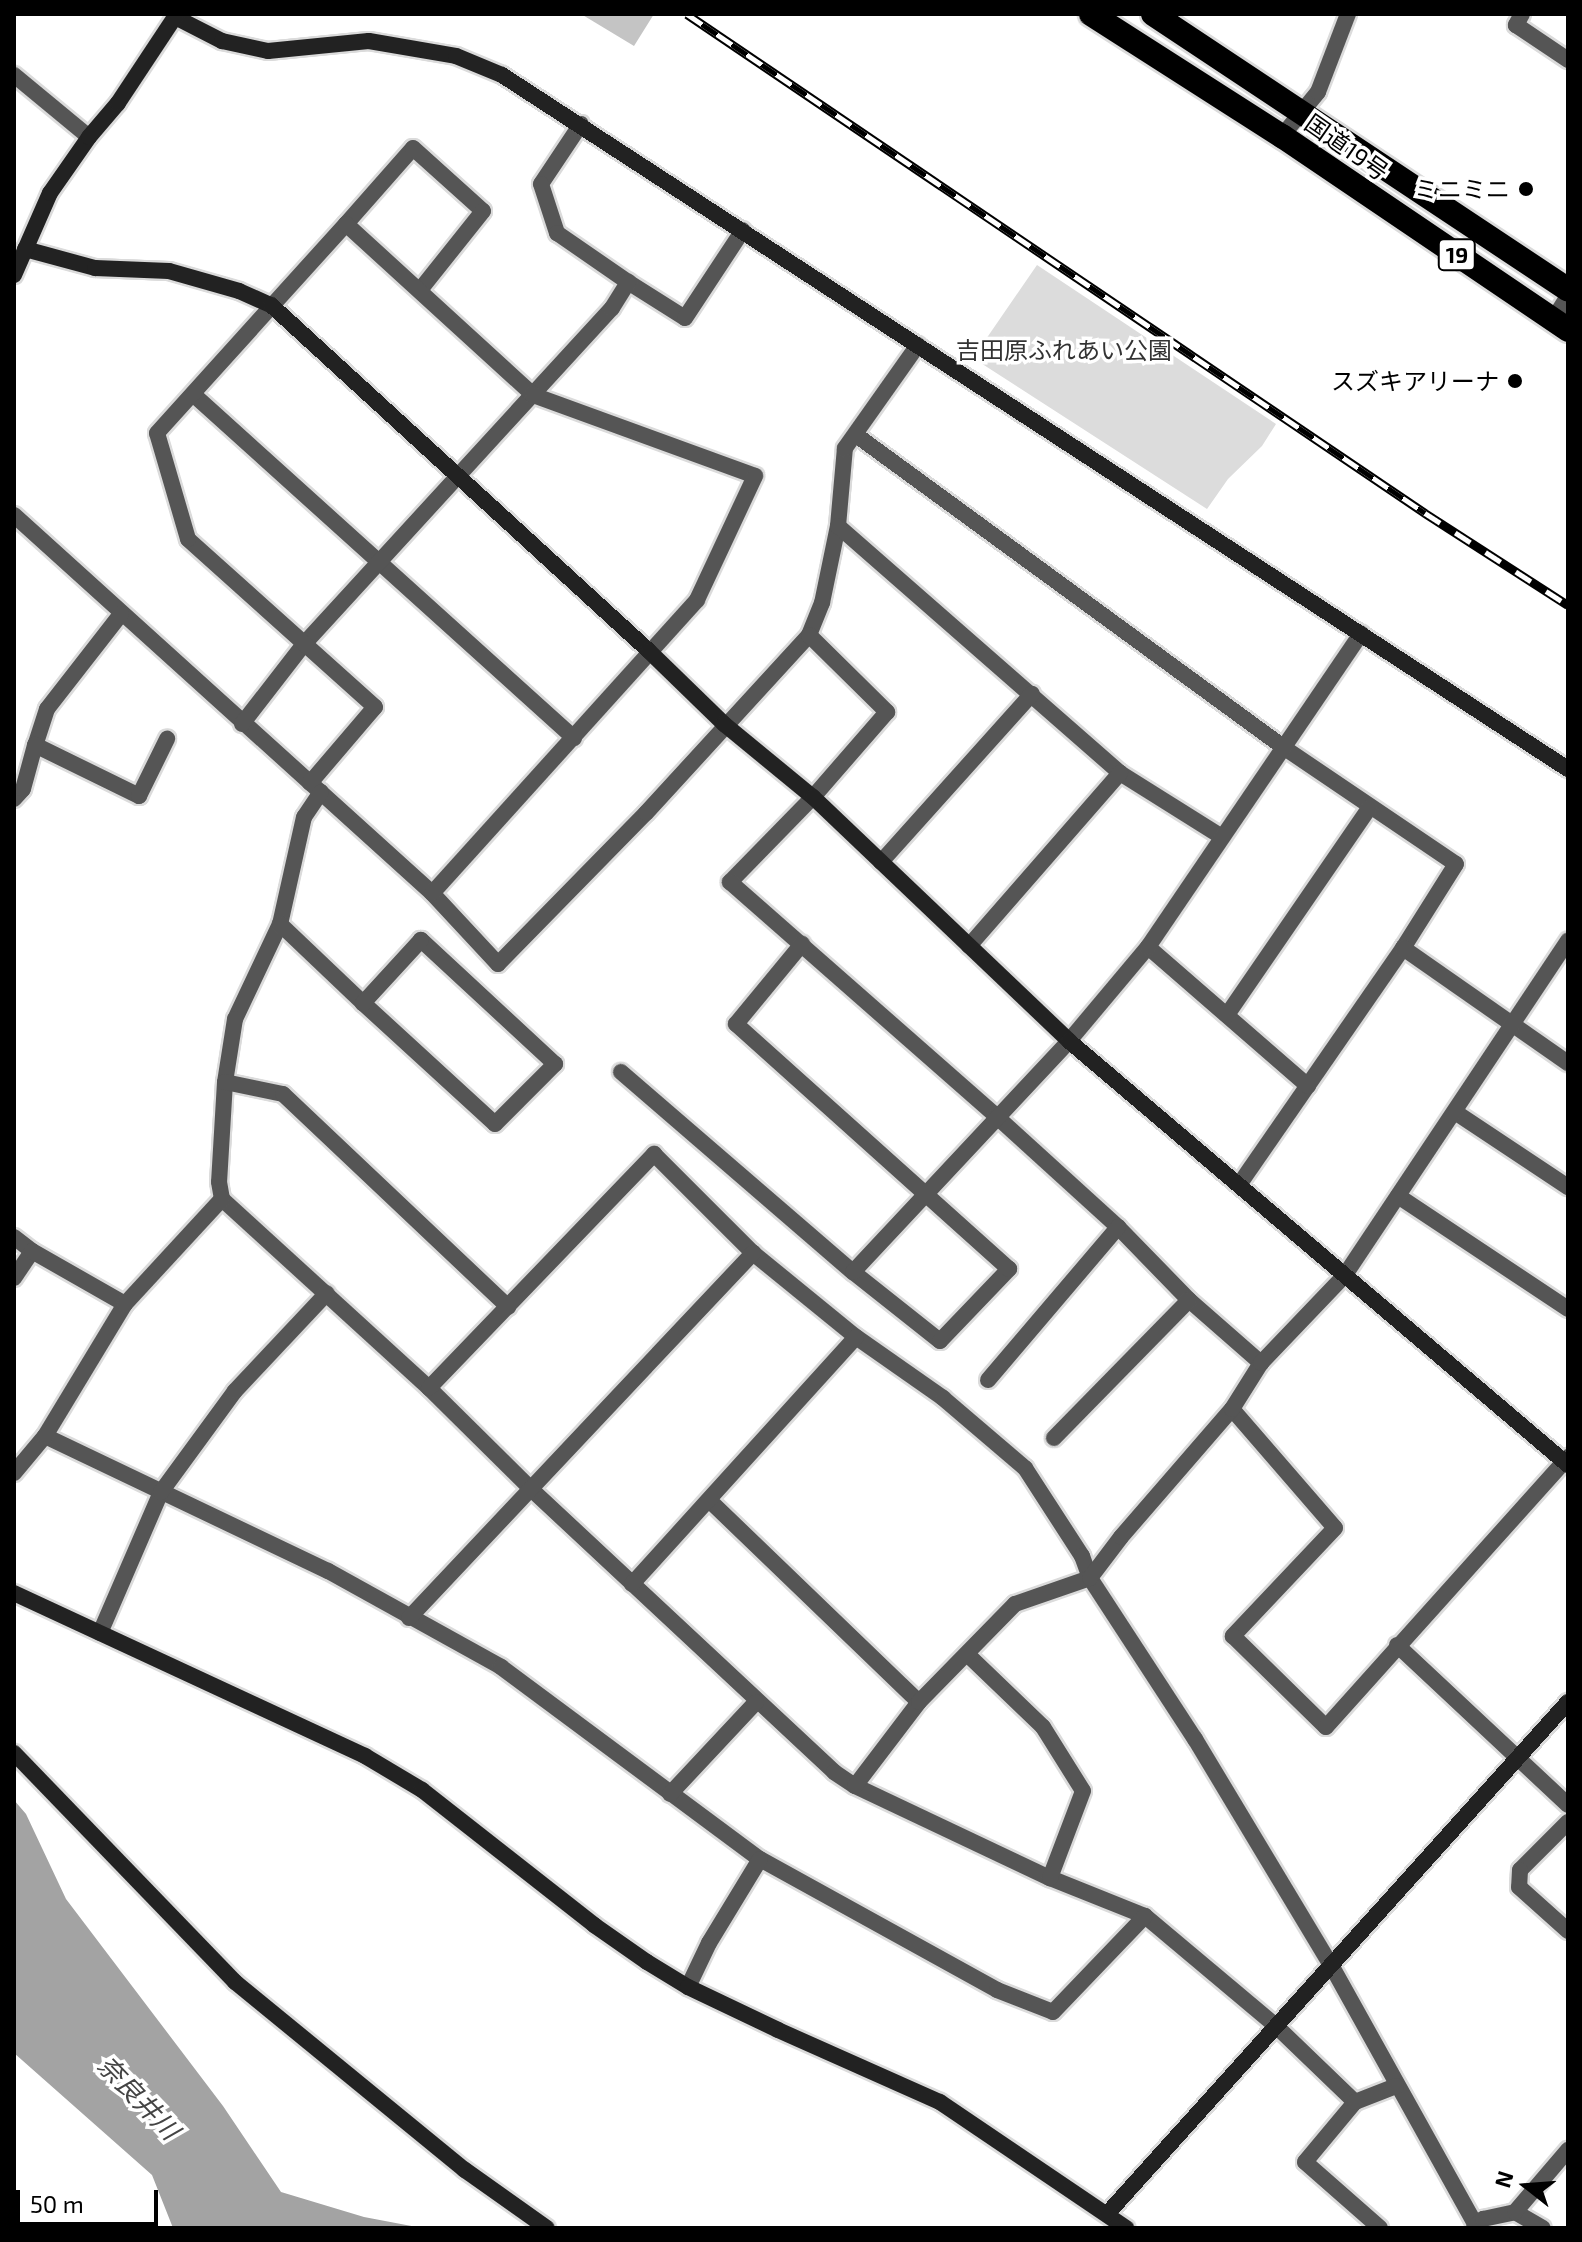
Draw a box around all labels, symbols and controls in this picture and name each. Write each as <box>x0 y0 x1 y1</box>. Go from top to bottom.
street label: 国道19号 <box>1300 108 1394 186</box>
place label: ミニミニ <box>1414 175 1510 203</box>
marker: ミニミニ <box>1517 180 1535 198</box>
road number: 19 <box>1437 237 1477 273</box>
park label: 吉田原ふれあい公園 <box>956 336 1172 364</box>
place label: スズキアリーナ <box>1331 367 1499 395</box>
marker: スズキアリーナ <box>1506 372 1524 390</box>
water label: 奈良井川 <box>92 2049 186 2145</box>
north arrow <box>1486 2146 1566 2226</box>
text: N <box>1488 2168 1518 2190</box>
scale bar <box>20 2174 162 2224</box>
text: 50 m <box>30 2189 84 2218</box>

